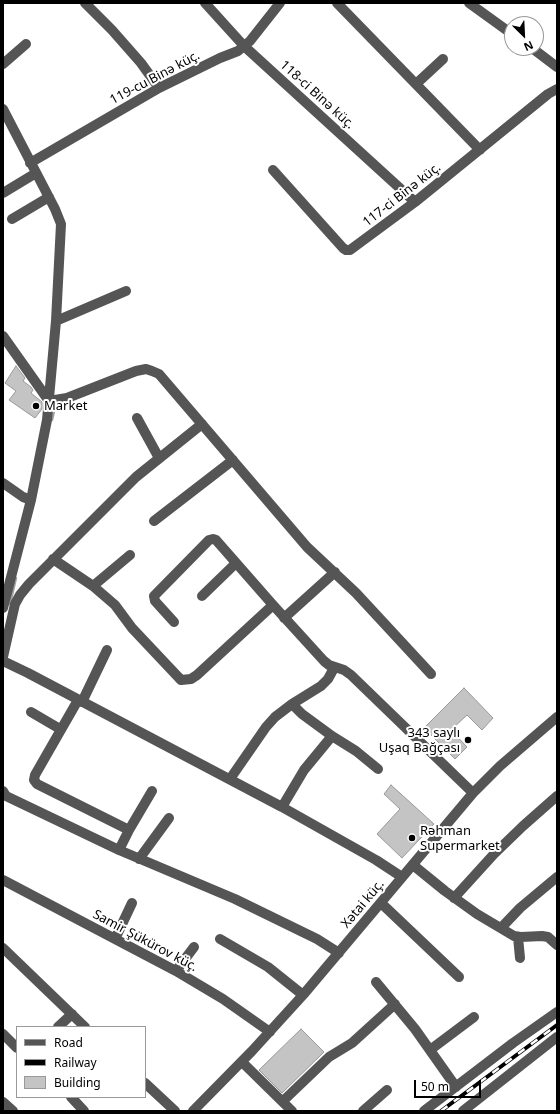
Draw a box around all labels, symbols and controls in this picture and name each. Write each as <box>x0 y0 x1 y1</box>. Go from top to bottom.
north arrow <box>504 16 544 56</box>
text: N <box>522 38 536 55</box>
street label: 119-cu Binə küç. <box>107 48 203 108</box>
street label: 118-ci Binə küç. <box>277 58 357 132</box>
street label: 117-ci Binə küç. <box>360 160 444 230</box>
place label: Market <box>44 398 87 414</box>
marker: Market <box>31 401 41 411</box>
place label: 343 saylı Uşaq Bağçası <box>379 725 460 756</box>
marker: 343 saylı Uşaq Bağçası <box>463 735 473 745</box>
place label: Rəhman Supermarket <box>420 823 500 854</box>
marker: Rəhman Supermarket <box>407 833 417 843</box>
street label: Xətai küç. <box>338 877 388 931</box>
street label: Samir Şükürov küç. <box>90 907 200 975</box>
legend <box>16 1026 146 1098</box>
text: Road <box>54 1034 83 1051</box>
text: Railway <box>54 1054 97 1071</box>
scale bar <box>416 1072 483 1098</box>
text: Building <box>54 1074 101 1091</box>
text: 50 m <box>421 1078 449 1095</box>

